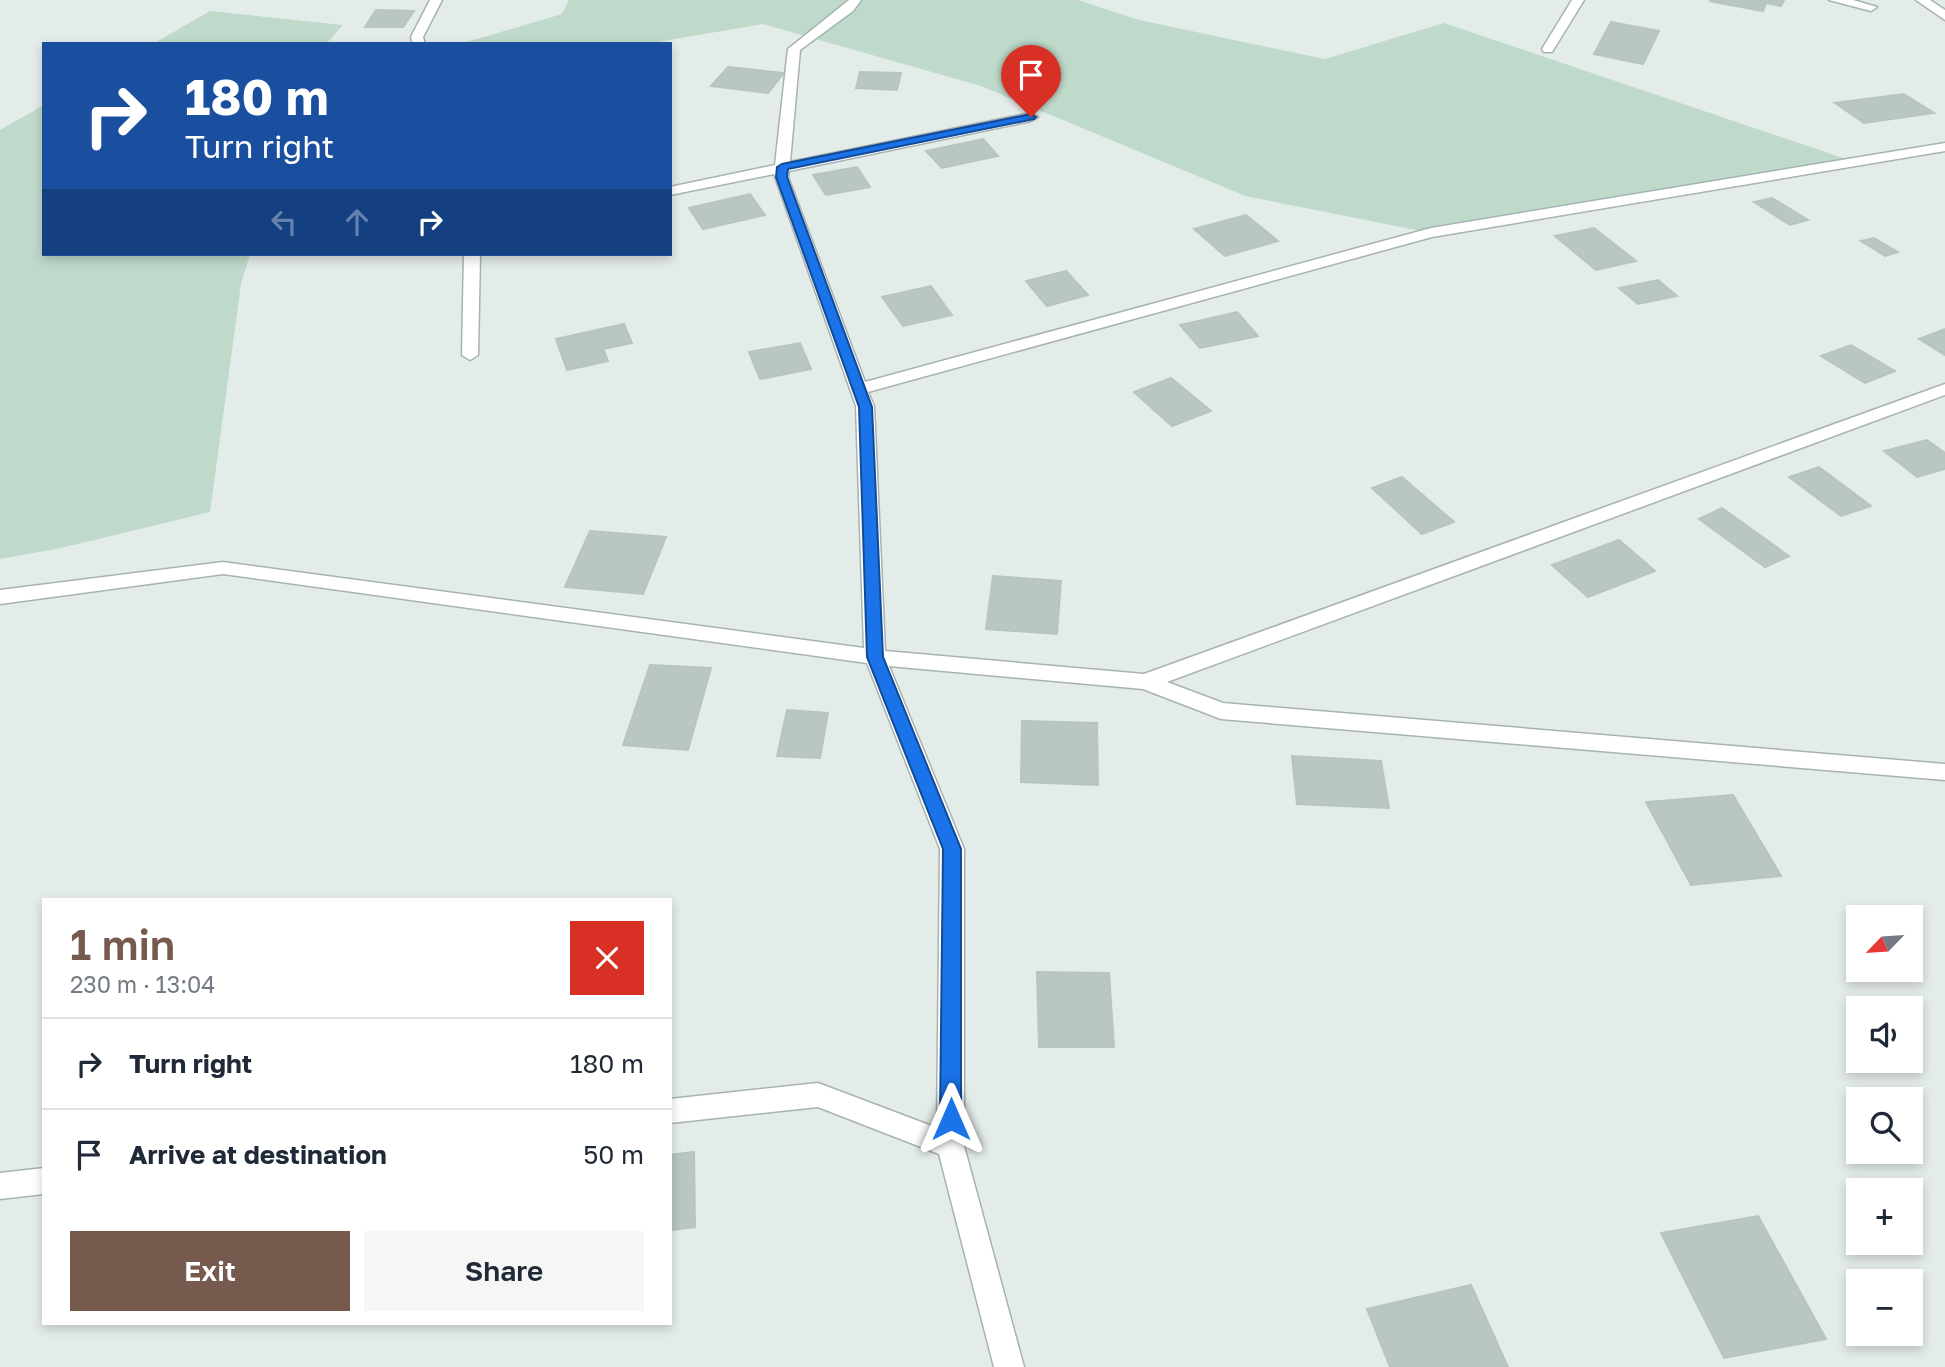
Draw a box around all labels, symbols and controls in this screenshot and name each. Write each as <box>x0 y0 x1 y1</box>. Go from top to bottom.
pin <box>1001 45 1061 117</box>
icon: arrive <box>1012 56 1050 94</box>
text: 180 m <box>185 67 329 126</box>
icon: right <box>70 70 161 161</box>
text: Turn right <box>185 127 334 165</box>
icon: left <box>265 203 303 241</box>
icon: ahead <box>338 203 376 241</box>
icon: right <box>411 203 449 241</box>
north arrow <box>1846 905 1923 982</box>
map controls <box>1846 905 1923 1346</box>
text: 1 min <box>70 919 175 969</box>
button: close <box>570 921 644 995</box>
text: 230 m · 13:04 <box>70 970 215 998</box>
button: sound <box>1846 996 1923 1073</box>
icon: right <box>70 1045 108 1083</box>
text: Turn right <box>129 1048 252 1079</box>
text: 180 m <box>570 1048 644 1079</box>
position arrow <box>914 1082 988 1156</box>
button: search <box>1846 1087 1923 1164</box>
icon: arrive <box>70 1136 108 1174</box>
text: Arrive at destination <box>129 1139 387 1170</box>
text: 50 m <box>583 1139 644 1170</box>
button: + <box>1846 1178 1923 1255</box>
button: Exit <box>70 1231 350 1311</box>
button: Share <box>364 1231 644 1311</box>
button: − <box>1846 1269 1923 1346</box>

